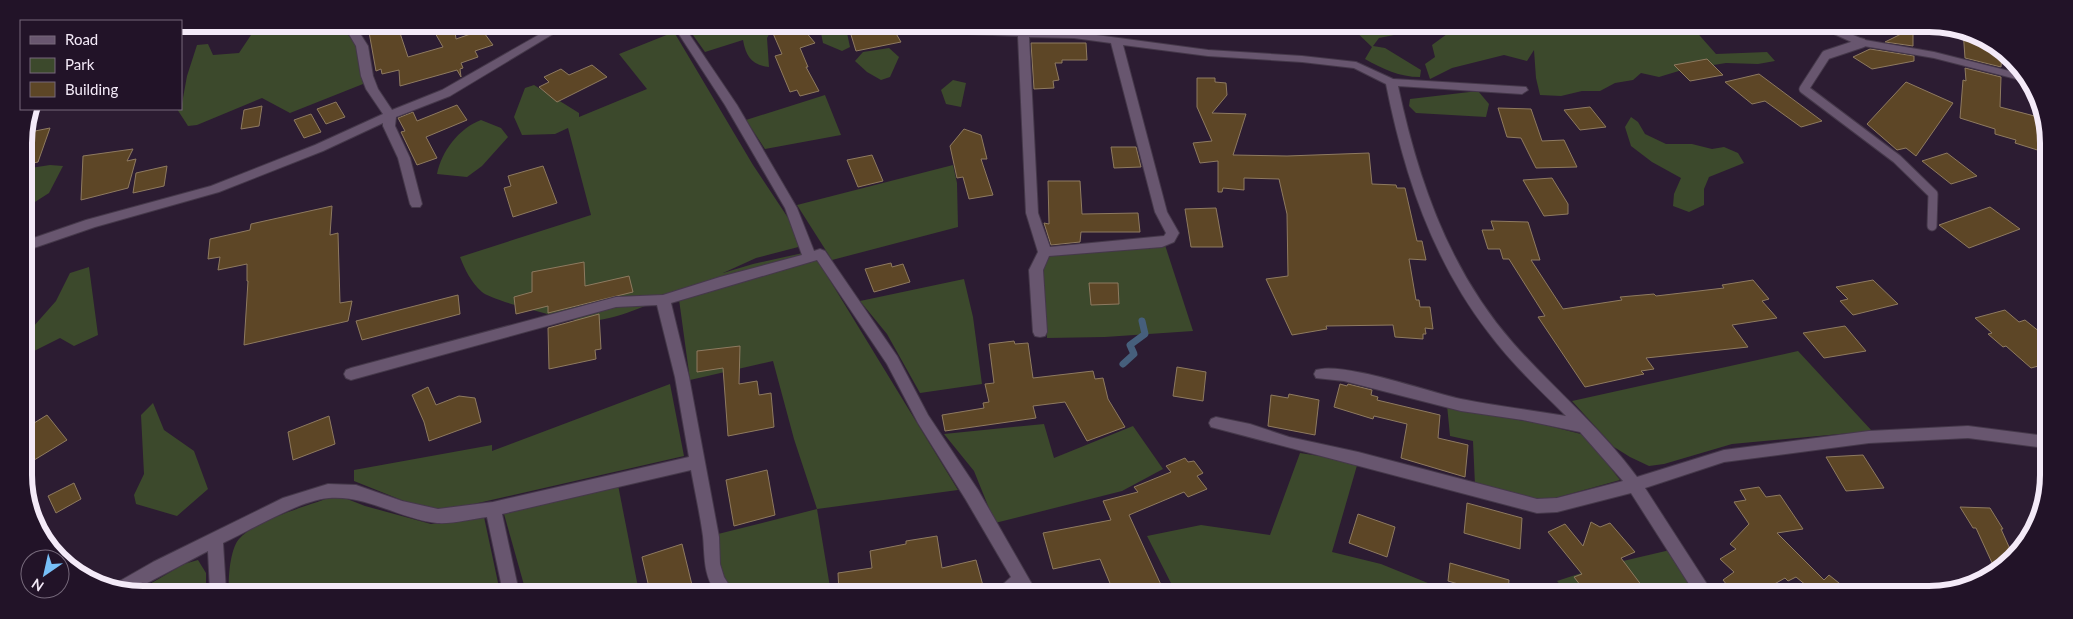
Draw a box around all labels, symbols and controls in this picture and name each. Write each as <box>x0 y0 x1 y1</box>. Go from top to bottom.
legend <box>20 20 182 110</box>
text: Road <box>65 30 98 48</box>
text: Park <box>65 55 95 73</box>
text: Building <box>65 80 118 98</box>
north arrow <box>20 549 70 599</box>
text: N <box>28 575 47 595</box>

